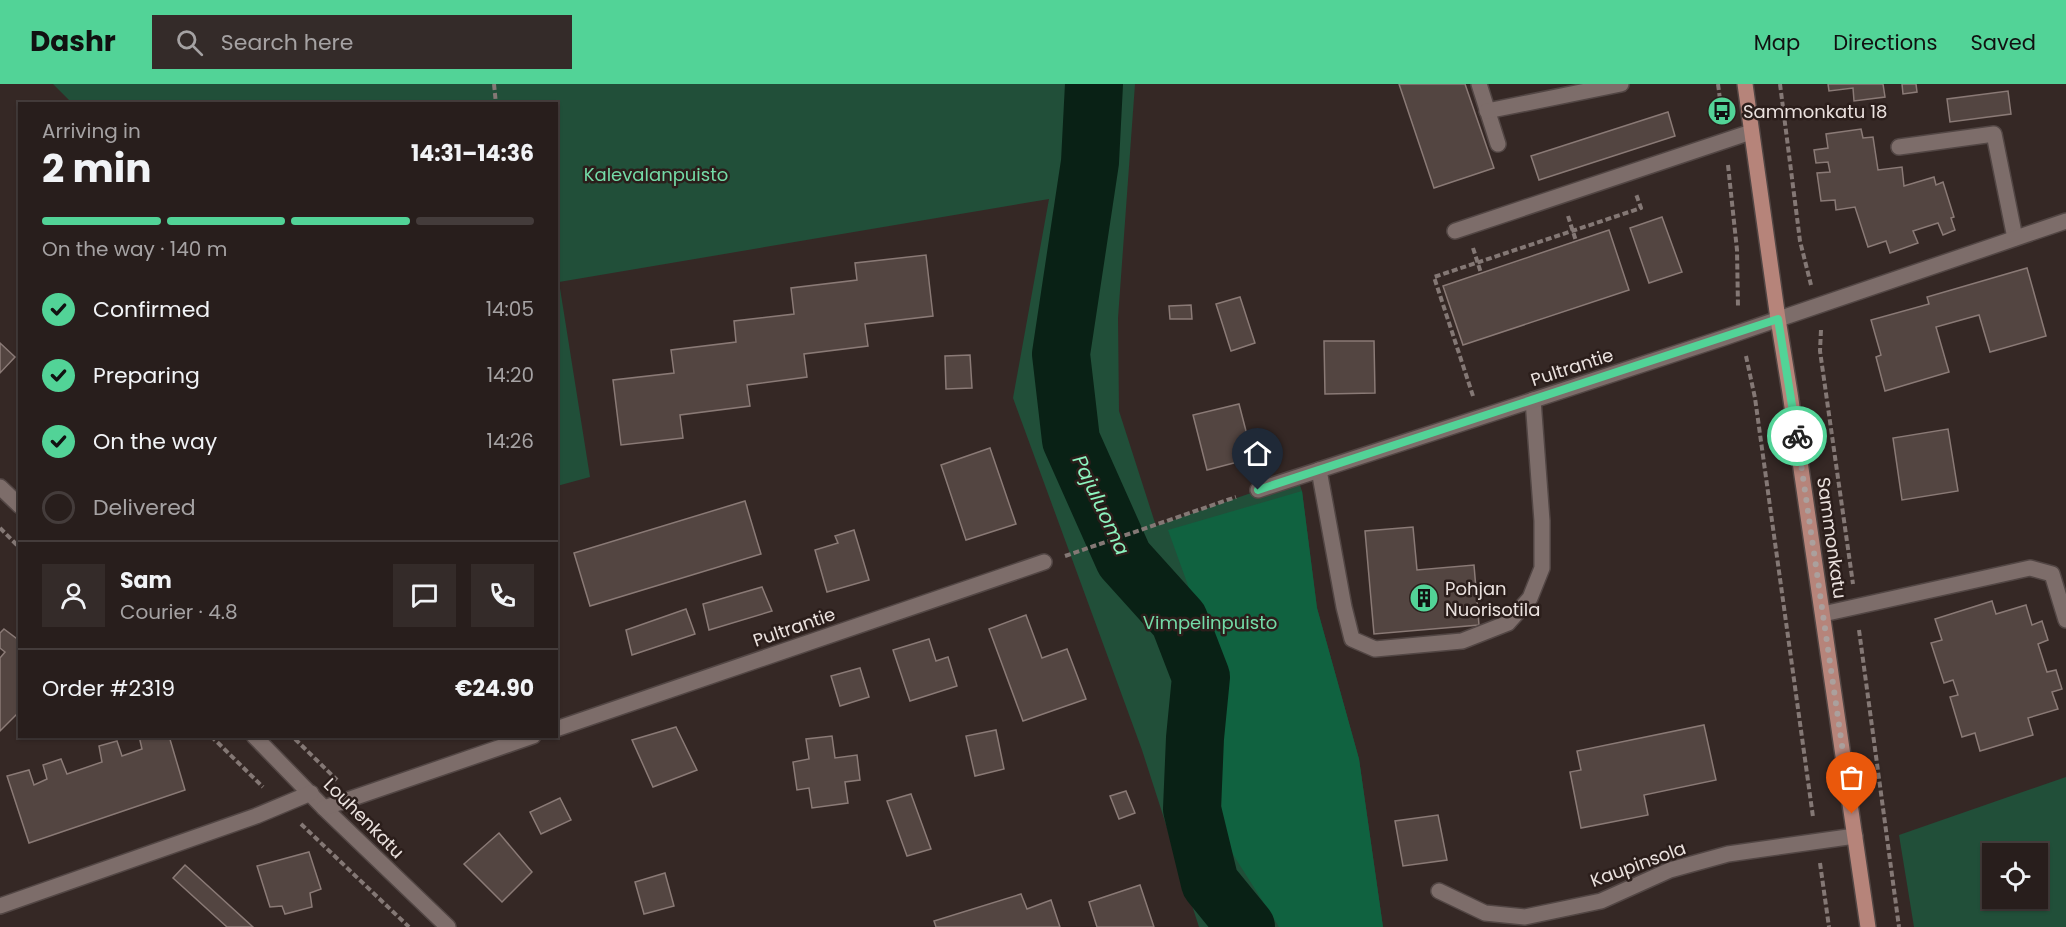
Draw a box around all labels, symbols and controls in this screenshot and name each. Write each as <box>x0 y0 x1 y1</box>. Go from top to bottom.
search box <box>152 15 572 69</box>
text: Dashr <box>30 22 116 61</box>
icon: search <box>173 26 206 59</box>
text: Search here <box>221 27 353 58</box>
text: Map <box>1754 28 1800 57</box>
text: Directions <box>1833 28 1937 57</box>
text: Saved <box>1970 28 2036 57</box>
bus stop icon: Sammonkatu 18 <box>1706 95 1738 127</box>
place label: Sammonkatu 18 <box>1743 99 1887 124</box>
text: Arriving in <box>42 117 141 145</box>
text: 14:31–14:36 <box>411 138 534 169</box>
text: 2 min <box>42 141 152 196</box>
park label: Kalevalanpuisto <box>584 162 728 187</box>
text: On the way · 140 m <box>42 235 227 263</box>
icon: check <box>42 293 75 326</box>
text: Confirmed <box>93 294 210 325</box>
text: 14:05 <box>486 295 534 323</box>
street label: Pultrantie <box>1527 342 1617 392</box>
icon: check <box>42 359 75 392</box>
text: Preparing <box>93 360 200 391</box>
text: 14:20 <box>487 361 534 389</box>
courier <box>1767 406 1827 466</box>
icon: bike <box>1781 420 1814 453</box>
icon: check <box>42 425 75 458</box>
text: On the way <box>93 426 217 457</box>
text: 14:26 <box>487 427 534 455</box>
pin <box>1232 428 1283 490</box>
icon: home <box>1241 437 1274 470</box>
water label: Pajuluoma <box>1066 450 1136 560</box>
street label: Sammonkatu <box>1811 476 1853 600</box>
text: Delivered <box>93 492 196 523</box>
button: person <box>42 564 105 627</box>
button: chat <box>393 564 456 627</box>
button: phone <box>471 564 534 627</box>
text: Sam <box>120 565 172 596</box>
place label: Pohjan Nuorisotila <box>1445 576 1540 622</box>
building icon: Pohjan Nuorisotila <box>1408 582 1440 614</box>
text: Courier · 4.8 <box>120 598 238 626</box>
street label: Pultrantie <box>750 601 838 653</box>
park label: Vimpelinpuisto <box>1143 610 1277 635</box>
text: Order #2319 <box>42 673 175 704</box>
text: €24.90 <box>455 673 534 704</box>
pin <box>1826 752 1877 814</box>
icon: bag <box>1835 761 1868 794</box>
street label: Louhenkatu <box>318 772 410 864</box>
street label: Kaupinsola <box>1587 835 1689 893</box>
map controls <box>1982 843 2048 909</box>
button: locate <box>1982 843 2048 909</box>

